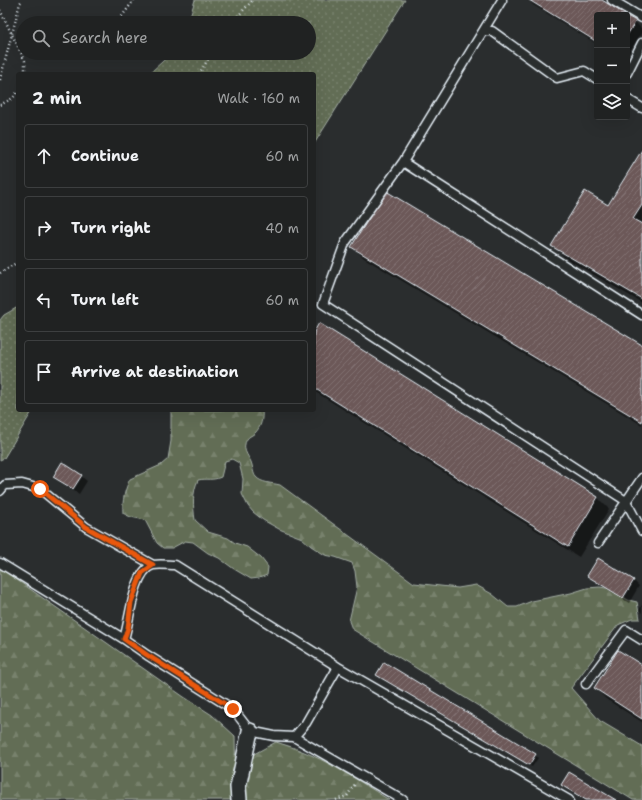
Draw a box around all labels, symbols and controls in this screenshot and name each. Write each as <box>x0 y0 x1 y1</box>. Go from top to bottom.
map controls <box>594 12 630 120</box>
button: + <box>594 12 630 48</box>
search box <box>16 16 316 60</box>
icon: search <box>30 27 52 49</box>
text: Search here <box>62 28 148 48</box>
button: − <box>594 48 630 84</box>
button: layers <box>594 84 630 120</box>
text: 2 min <box>32 87 82 109</box>
text: Walk · 160 m <box>218 90 300 107</box>
icon: ahead <box>33 145 55 167</box>
text: Continue <box>71 146 139 166</box>
text: 60 m <box>266 148 299 165</box>
icon: right <box>33 217 55 239</box>
text: Turn right <box>71 218 151 238</box>
text: 40 m <box>265 220 299 237</box>
icon: left <box>33 289 55 311</box>
text: Turn left <box>71 290 139 310</box>
text: 60 m <box>266 292 299 309</box>
icon: arrive <box>33 361 55 383</box>
text: Arrive at destination <box>71 362 239 382</box>
route start <box>31 480 49 498</box>
route end <box>224 700 242 718</box>

